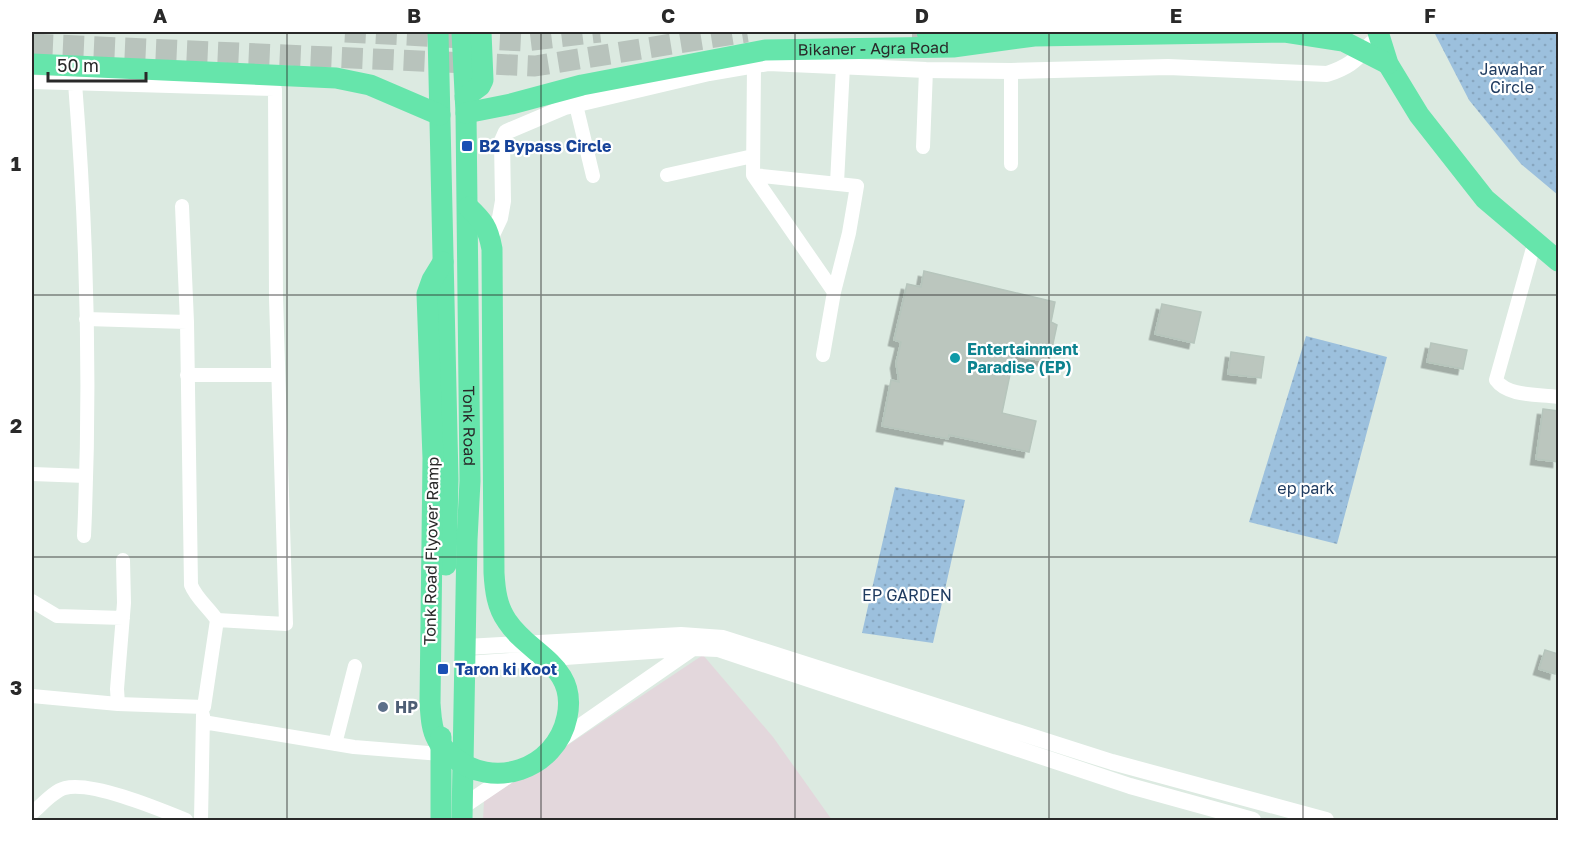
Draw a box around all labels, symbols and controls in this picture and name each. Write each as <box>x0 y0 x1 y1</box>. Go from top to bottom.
text: A <box>153 3 167 27</box>
text: B <box>407 3 421 27</box>
text: C <box>661 3 675 27</box>
text: D <box>915 3 929 27</box>
text: E <box>1170 3 1182 27</box>
text: F <box>1424 3 1436 27</box>
street label: Bikaner - Agra Road <box>797 37 949 59</box>
scale bar <box>48 45 146 83</box>
text: 50 m <box>57 54 99 76</box>
park label: Jawahar Circle <box>1480 59 1544 97</box>
place label: B2 Bypass Circle <box>479 136 611 156</box>
marker: B2 Bypass Circle <box>460 139 474 153</box>
text: 1 <box>11 151 21 175</box>
place label: Entertainment Paradise (EP) <box>967 339 1078 377</box>
marker: Entertainment Paradise (EP) <box>948 351 962 365</box>
street label: Tonk Road <box>459 386 480 466</box>
text: 2 <box>10 413 22 437</box>
street label: Tonk Road Flyover Ramp <box>419 457 443 645</box>
park label: ep park <box>1277 478 1335 498</box>
park label: EP GARDEN <box>862 585 952 605</box>
place label: Taron ki Koot <box>455 659 557 679</box>
marker: Taron ki Koot <box>436 662 450 676</box>
text: 3 <box>10 675 22 699</box>
place label: HP <box>395 697 418 717</box>
marker: HP <box>376 700 390 714</box>

